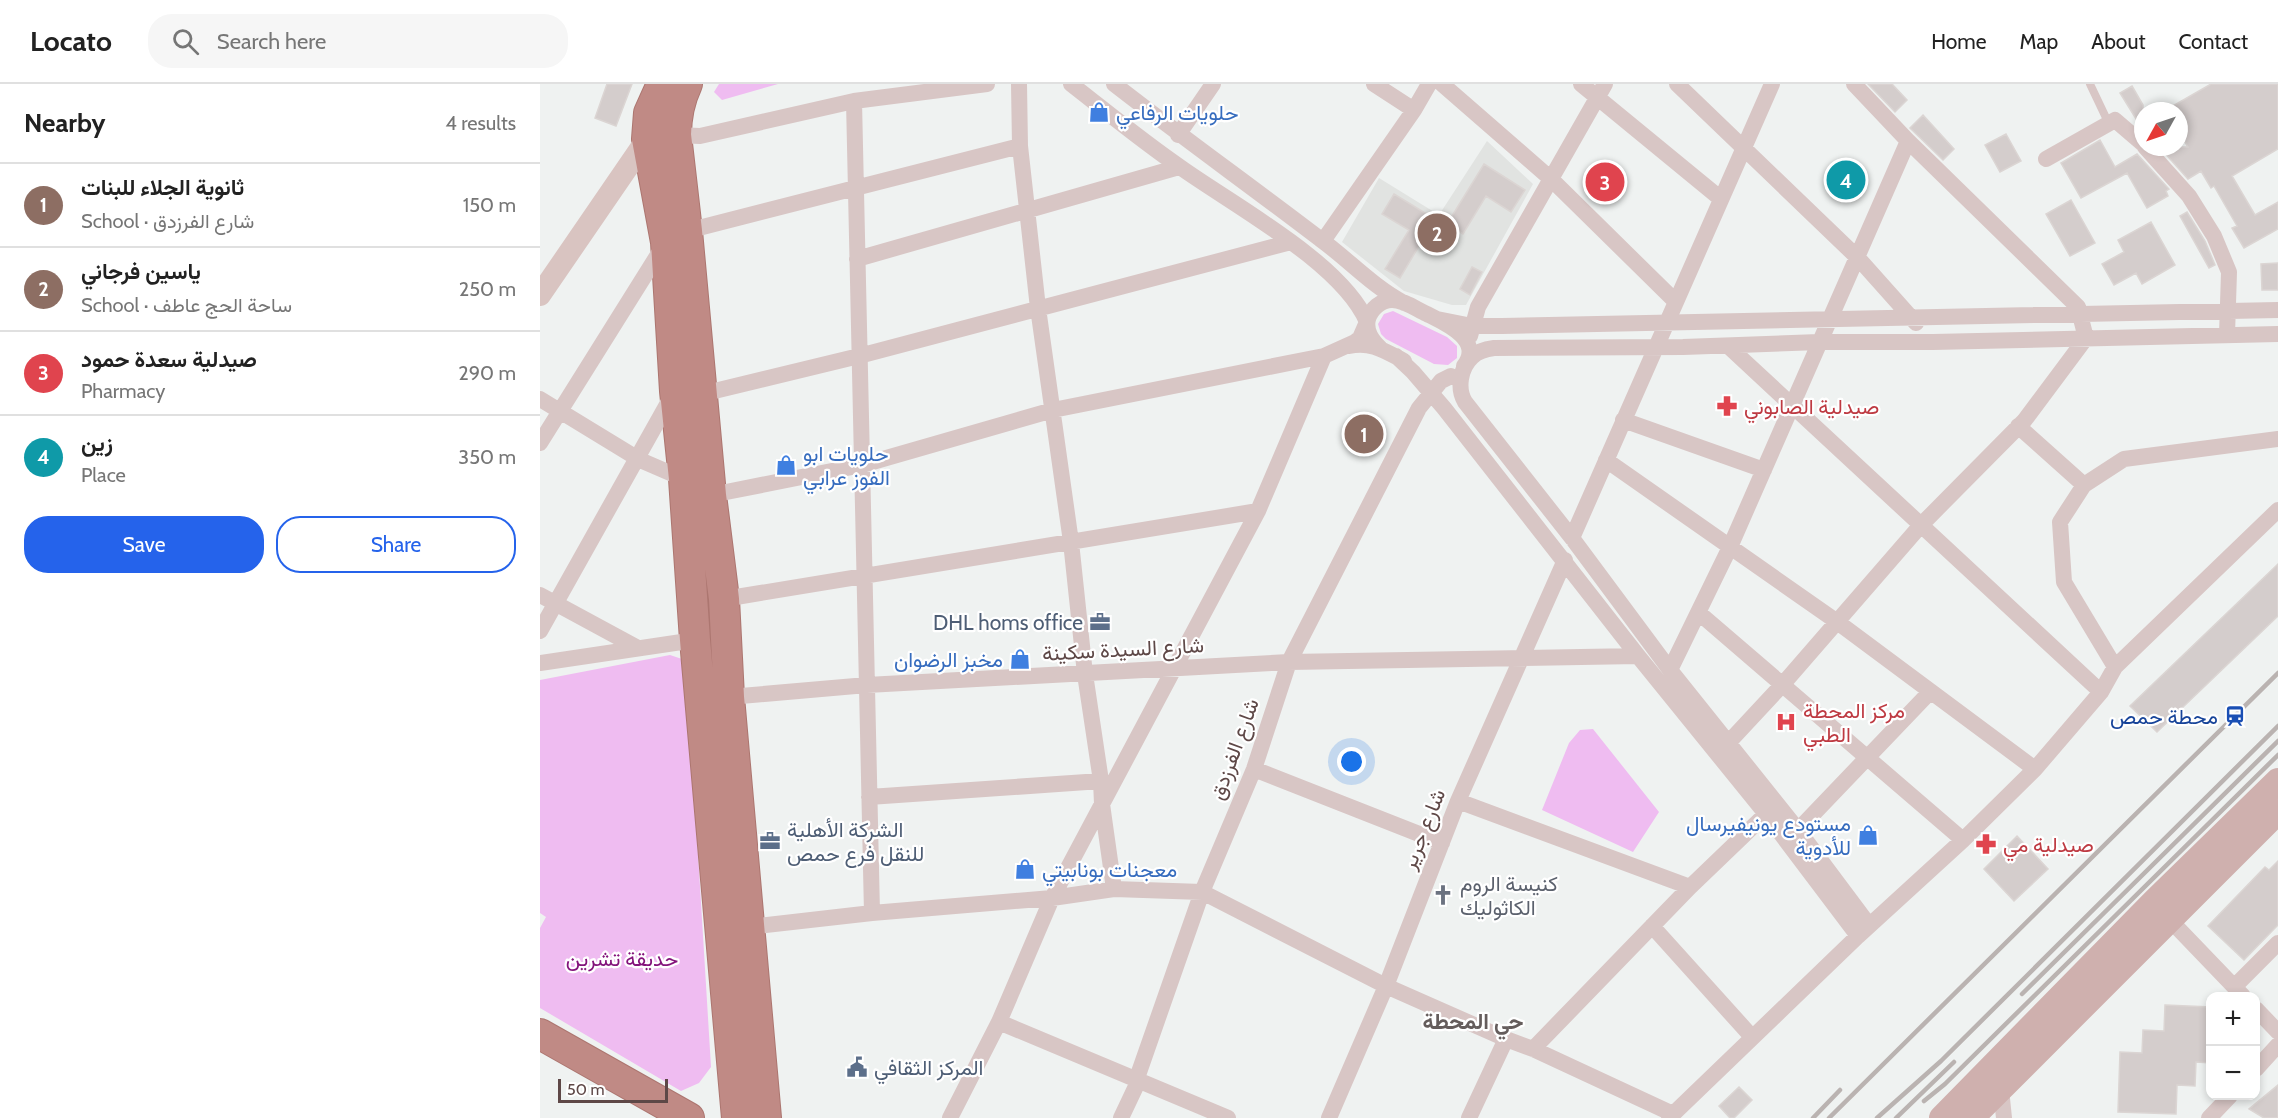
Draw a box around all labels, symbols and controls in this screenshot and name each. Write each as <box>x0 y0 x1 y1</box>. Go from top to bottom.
search box <box>148 14 568 68</box>
text: Locato <box>30 24 112 58</box>
icon: search <box>169 25 202 58</box>
text: Search here <box>217 28 326 55</box>
text: Home <box>1931 29 1987 54</box>
text: Map <box>2020 29 2058 54</box>
text: About <box>2091 29 2145 54</box>
text: Contact <box>2178 29 2248 54</box>
shop icon: حلويات الرفاعي <box>1087 100 1111 124</box>
place label: حلويات الرفاعي <box>1116 100 1238 130</box>
north arrow <box>2134 102 2188 156</box>
text: Nearby <box>24 107 105 139</box>
text: 4 results <box>445 111 516 135</box>
pin: 4 <box>1826 158 1866 202</box>
pin: 3 <box>1586 160 1624 204</box>
text: ثانوية الجلاء للبنات <box>81 174 244 201</box>
text: 1 <box>40 193 47 217</box>
text: 150 m <box>463 193 516 217</box>
text: School · شارع الفرزدق <box>81 209 254 233</box>
pin: 2 <box>1418 210 1456 256</box>
text: ياسين فرجاني <box>81 258 201 285</box>
text: 2 <box>38 277 49 301</box>
text: 250 m <box>459 277 516 301</box>
text: School · ساحة الحج عاطف <box>81 293 292 317</box>
text: صيدلية سعدة حمود <box>81 346 257 373</box>
text: 3 <box>38 361 49 385</box>
text: 290 m <box>458 361 516 385</box>
text: Pharmacy <box>81 379 165 403</box>
pharmacy icon: صيدلية الصابوني <box>1715 394 1739 418</box>
place label: صيدلية الصابوني <box>1744 394 1879 424</box>
pin: 1 <box>1344 412 1384 456</box>
text: زين <box>81 430 113 457</box>
place label: حلويات ابو الفوز عرابي <box>803 441 890 495</box>
text: 4 <box>37 445 50 469</box>
text: 350 m <box>458 445 516 469</box>
shop icon: حلويات ابو الفوز عرابي <box>774 453 798 477</box>
text: Place <box>81 463 126 487</box>
button: Save <box>24 516 264 573</box>
button: Share <box>276 516 516 573</box>
place label: DHL homs office <box>933 610 1083 635</box>
office icon: DHL homs office <box>1088 610 1112 634</box>
street label: شارع السيدة سكينة <box>1042 632 1205 668</box>
place label: مخبز الرضوان <box>894 647 1003 673</box>
shop icon: مخبز الرضوان <box>1008 647 1032 671</box>
street label: شارع الفرزدق <box>1204 695 1266 804</box>
place label: مركز المحطة الطبي <box>1803 698 1905 752</box>
place label: محطة حمص <box>2110 704 2218 729</box>
station icon: محطة حمص <box>2223 704 2247 728</box>
hospital icon: مركز المحطة الطبي <box>1774 710 1798 734</box>
your location <box>1337 747 1366 776</box>
street label: شارع جرير <box>1395 785 1452 875</box>
place label: مستودع يونيفيرسال للأدوية <box>1686 811 1851 861</box>
place label: الشركة الأهلية للنقل فرع حمص <box>787 817 924 868</box>
shop icon: مستودع يونيفيرسال للأدوية <box>1856 823 1880 847</box>
office icon: الشركة الأهلية للنقل فرع حمص <box>758 829 782 853</box>
pharmacy icon: صيدلية مي <box>1974 832 1998 856</box>
place label: صيدلية مي <box>2003 832 2094 862</box>
shop icon: معجنات بونابيتي <box>1013 857 1037 881</box>
place label: معجنات بونابيتي <box>1042 857 1177 887</box>
place label: كنيسة الروم الكاثوليك <box>1460 871 1558 921</box>
church icon: كنيسة الروم الكاثوليك <box>1431 883 1455 907</box>
park label: حديقة تشرين <box>566 946 678 972</box>
map controls <box>2206 992 2260 1100</box>
button: + <box>2206 992 2260 1046</box>
district label: حي المحطة <box>1423 1008 1523 1040</box>
button: − <box>2206 1046 2260 1100</box>
public building icon: المركز الثقافي <box>845 1055 869 1079</box>
place label: المركز الثقافي <box>874 1055 983 1085</box>
scale bar <box>558 1076 668 1104</box>
text: 50 m <box>567 1080 604 1099</box>

